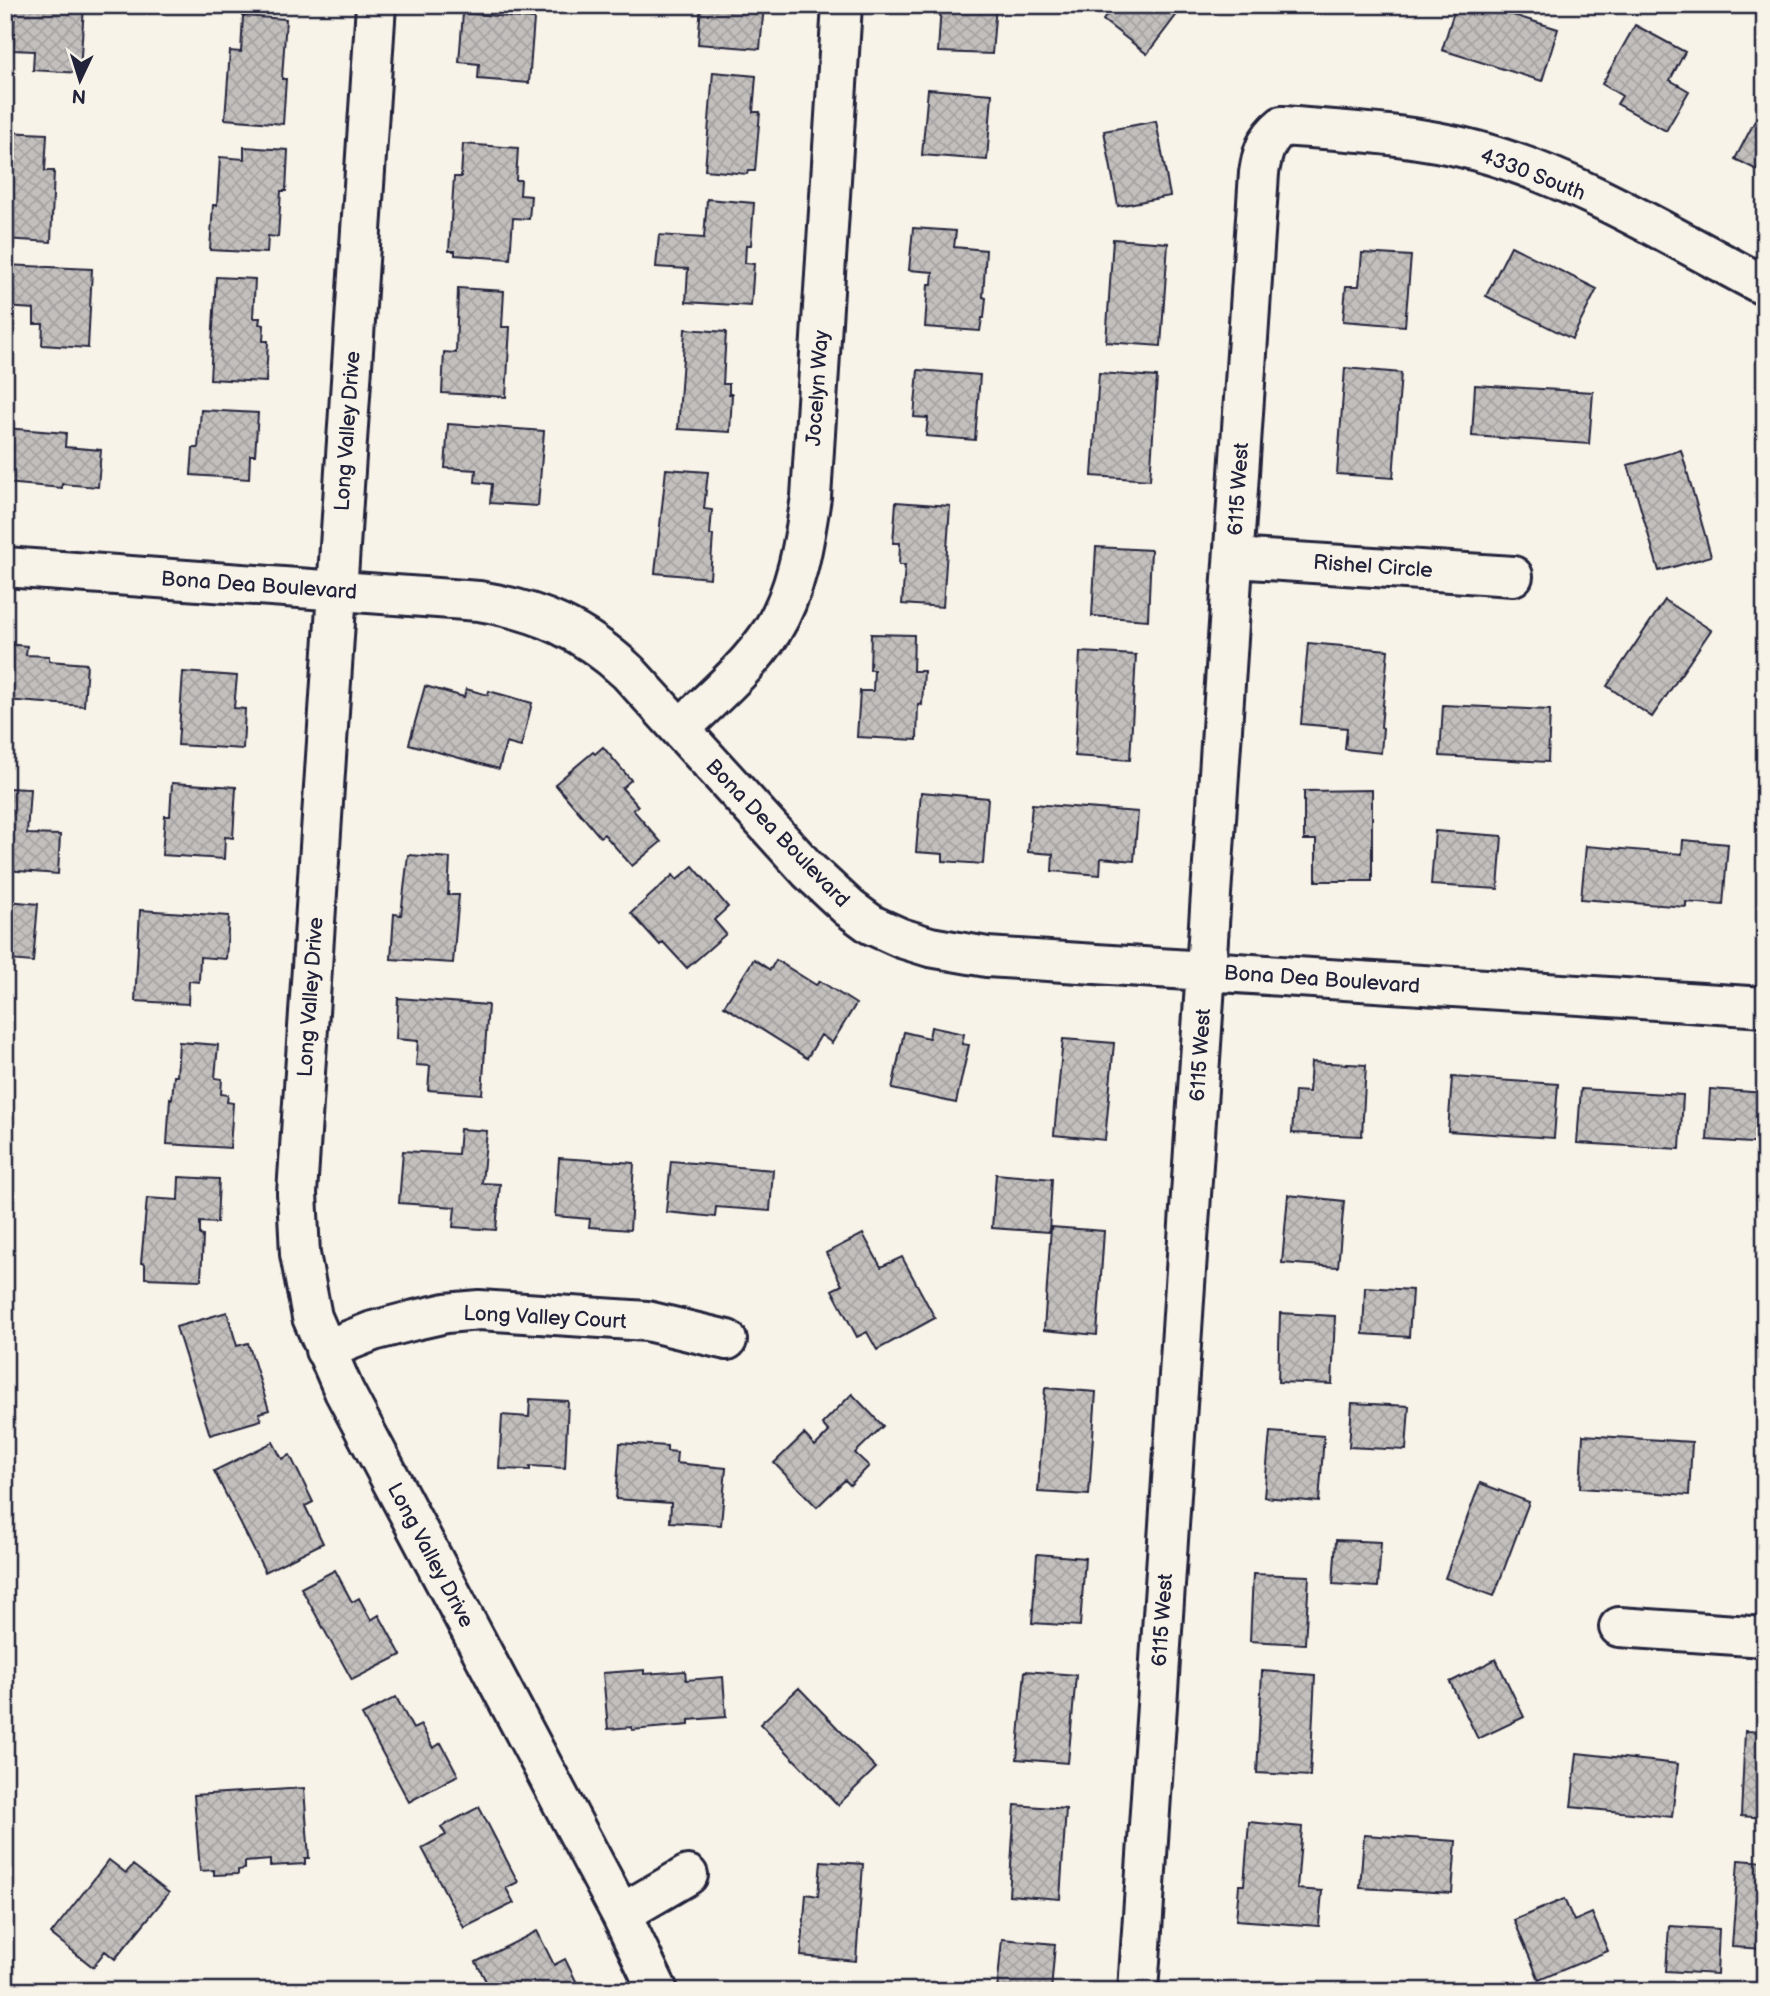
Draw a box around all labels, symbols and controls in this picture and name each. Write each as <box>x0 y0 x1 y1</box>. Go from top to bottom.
north arrow <box>46 46 116 116</box>
text: N <box>71 83 87 107</box>
street label: 4330 South <box>1477 143 1589 206</box>
street label: Jocelyn Way <box>801 329 834 447</box>
street label: Long Valley Drive <box>329 350 366 512</box>
street label: 6115 West <box>1223 441 1254 536</box>
street label: Rishel Circle <box>1312 550 1434 583</box>
street label: Bona Dea Boulevard <box>160 566 358 605</box>
street label: Bona Dea Boulevard <box>700 754 855 913</box>
street label: Long Valley Drive <box>292 916 329 1078</box>
street label: Bona Dea Boulevard <box>1223 960 1421 999</box>
street label: 6115 West <box>1185 1007 1216 1102</box>
street label: Long Valley Court <box>463 1301 628 1334</box>
street label: Long Valley Drive <box>382 1479 479 1632</box>
street label: 6115 West <box>1147 1572 1178 1667</box>

